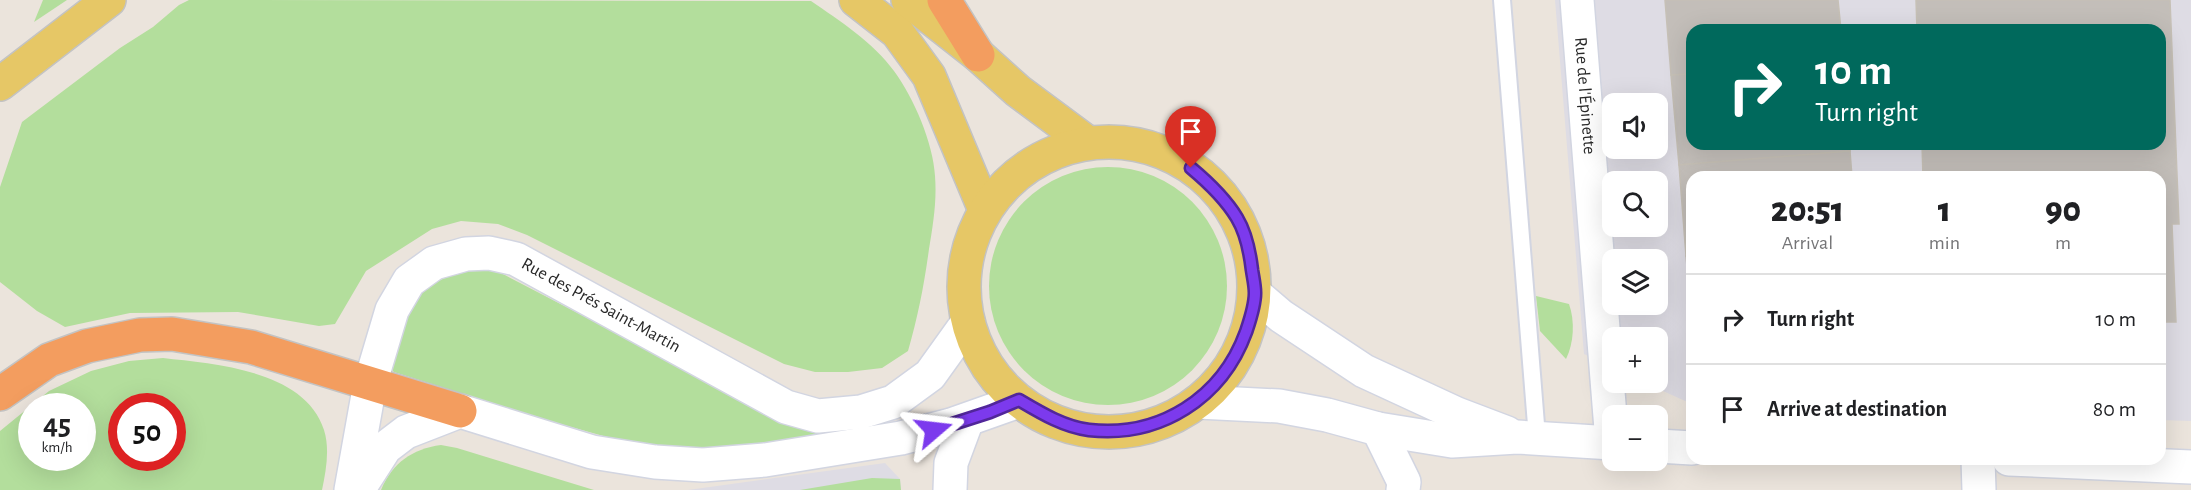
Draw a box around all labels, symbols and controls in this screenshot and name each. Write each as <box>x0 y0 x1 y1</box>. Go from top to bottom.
street label: Rue de l'Épinette <box>1571 36 1598 155</box>
icon: right <box>1716 48 1794 126</box>
text: 10 m <box>1815 50 1892 92</box>
map controls <box>1602 93 1668 471</box>
button: sound <box>1602 93 1668 159</box>
text: Turn right <box>1815 99 1918 126</box>
pin <box>1165 106 1216 168</box>
icon: arrive <box>1174 115 1207 148</box>
button: search <box>1602 171 1668 237</box>
text: 20:51 <box>1771 192 1844 228</box>
text: 1 <box>1938 192 1951 228</box>
text: 90 <box>2045 192 2081 228</box>
text: Arrival <box>1782 233 1833 253</box>
text: min <box>1929 233 1960 253</box>
text: m <box>2055 233 2071 253</box>
button: layers <box>1602 249 1668 315</box>
street label: Rue des Prés Saint-Martin <box>518 255 683 356</box>
icon: right <box>1716 303 1749 336</box>
text: Turn right <box>1767 308 1854 330</box>
text: 10 m <box>2096 308 2136 330</box>
button: + <box>1602 327 1668 393</box>
speed limit sign: 50 <box>108 393 186 471</box>
icon: arrive <box>1716 393 1749 426</box>
position arrow <box>902 398 966 462</box>
text: Arrive at destination <box>1767 398 1947 420</box>
text: 80 m <box>2093 398 2136 420</box>
button: − <box>1602 405 1668 471</box>
text: 45 <box>43 410 71 440</box>
text: km/h <box>42 440 72 455</box>

